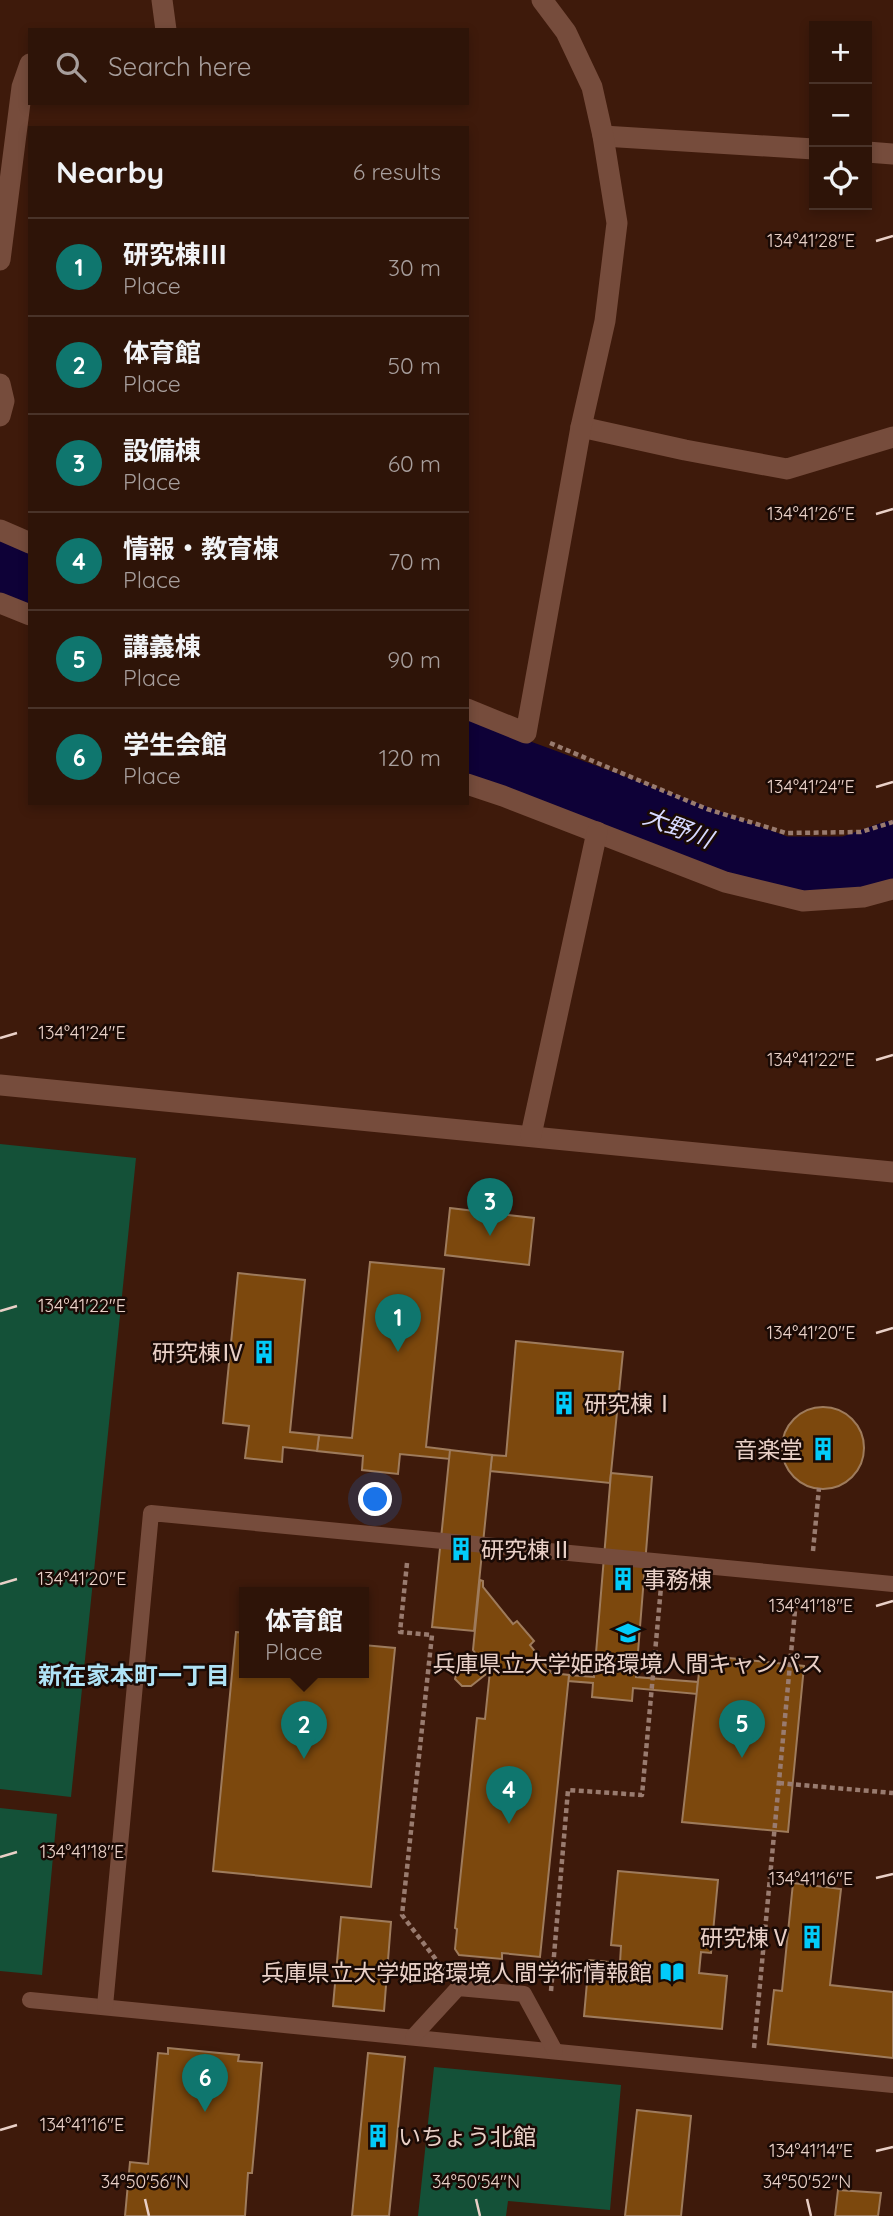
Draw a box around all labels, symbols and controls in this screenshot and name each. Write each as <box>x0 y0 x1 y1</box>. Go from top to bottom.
map controls <box>809 21 872 210</box>
button: + <box>809 21 872 84</box>
search box <box>28 28 469 105</box>
icon: search <box>52 48 90 86</box>
text: Search here <box>108 50 252 83</box>
button: − <box>809 84 872 147</box>
button: locate <box>809 147 872 210</box>
text: Nearby <box>56 153 164 191</box>
text: 6 results <box>353 157 441 186</box>
text: 134°41'28"E <box>767 229 855 252</box>
text: 研究棟Ⅲ <box>123 238 227 271</box>
text: 1 <box>75 253 83 282</box>
text: 30 m <box>388 253 441 282</box>
text: Place <box>123 271 181 300</box>
text: 体育館 <box>123 336 201 369</box>
text: 2 <box>72 351 86 380</box>
text: 50 m <box>388 351 441 380</box>
text: Place <box>123 369 181 398</box>
text: 設備棟 <box>123 434 201 467</box>
text: 3 <box>73 449 85 478</box>
text: 60 m <box>388 449 441 478</box>
text: Place <box>123 467 181 496</box>
text: 134°41'26"E <box>767 502 855 525</box>
text: 情報・教育棟 <box>123 532 279 565</box>
text: 4 <box>72 547 86 576</box>
text: 70 m <box>388 547 441 576</box>
text: Place <box>123 565 181 594</box>
text: 講義棟 <box>123 630 201 663</box>
text: 5 <box>72 645 86 674</box>
text: 90 m <box>387 645 441 674</box>
text: Place <box>123 663 181 692</box>
text: 学生会館 <box>123 728 227 761</box>
text: 6 <box>73 743 85 772</box>
text: 120 m <box>379 743 441 772</box>
text: Place <box>123 761 181 790</box>
text: 134°41'24"E <box>767 775 855 798</box>
water label: 大野川 <box>639 800 720 855</box>
text: 134°41'24"E <box>38 1021 126 1044</box>
text: 134°41'22"E <box>767 1048 855 1071</box>
pin: 3 <box>467 1178 513 1236</box>
text: 134°41'22"E <box>38 1294 126 1317</box>
pin: 1 <box>375 1294 421 1352</box>
text: 134°41'20"E <box>767 1321 855 1344</box>
place label: 研究棟Ⅳ <box>152 1338 244 1367</box>
building icon: 研究棟Ⅳ <box>250 1338 278 1366</box>
building icon: 研究棟Ⅰ <box>550 1389 578 1417</box>
place label: 研究棟Ⅰ <box>584 1389 676 1418</box>
place label: 音楽堂 <box>734 1435 803 1464</box>
building icon: 音楽堂 <box>809 1435 837 1463</box>
your location <box>358 1482 392 1516</box>
building icon: 研究棟Ⅱ <box>447 1535 475 1563</box>
place label: 研究棟Ⅱ <box>481 1535 573 1564</box>
building icon: 事務棟 <box>609 1565 637 1593</box>
place label: 事務棟 <box>643 1565 712 1594</box>
text: 134°41'20"E <box>38 1567 126 1590</box>
popup <box>239 1587 369 1678</box>
text: 134°41'18"E <box>769 1594 853 1617</box>
text: 体育館 <box>265 1604 343 1637</box>
school or university icon: 兵庫県立大学姫路環境人間キャンパス <box>614 1619 642 1647</box>
text: Place <box>265 1637 323 1666</box>
place label: 兵庫県立大学姫路環境人間キャンパス <box>433 1649 824 1678</box>
district label: 新在家本町一丁目 <box>38 1660 230 1690</box>
pin: 5 <box>719 1700 765 1758</box>
pin: 2 <box>281 1701 327 1759</box>
pin: 4 <box>486 1766 532 1824</box>
text: 134°41'18"E <box>40 1840 124 1863</box>
text: 134°41'16"E <box>769 1867 853 1890</box>
place label: 研究棟Ⅴ <box>700 1923 792 1952</box>
building icon: 研究棟Ⅴ <box>798 1923 826 1951</box>
place label: 兵庫県立大学姫路環境人間学術情報館 <box>261 1958 652 1987</box>
library icon: 兵庫県立大学姫路環境人間学術情報館 <box>658 1958 686 1986</box>
pin: 6 <box>182 2054 228 2112</box>
text: 134°41'16"E <box>40 2113 124 2136</box>
building icon: いちょう北館 <box>364 2122 392 2150</box>
place label: いちょう北館 <box>398 2122 536 2151</box>
text: 134°41'14"E <box>769 2139 853 2162</box>
text: 34°50'56"N <box>101 2170 189 2193</box>
text: 34°50'54"N <box>432 2170 520 2193</box>
text: 34°50'52"N <box>763 2170 851 2193</box>

